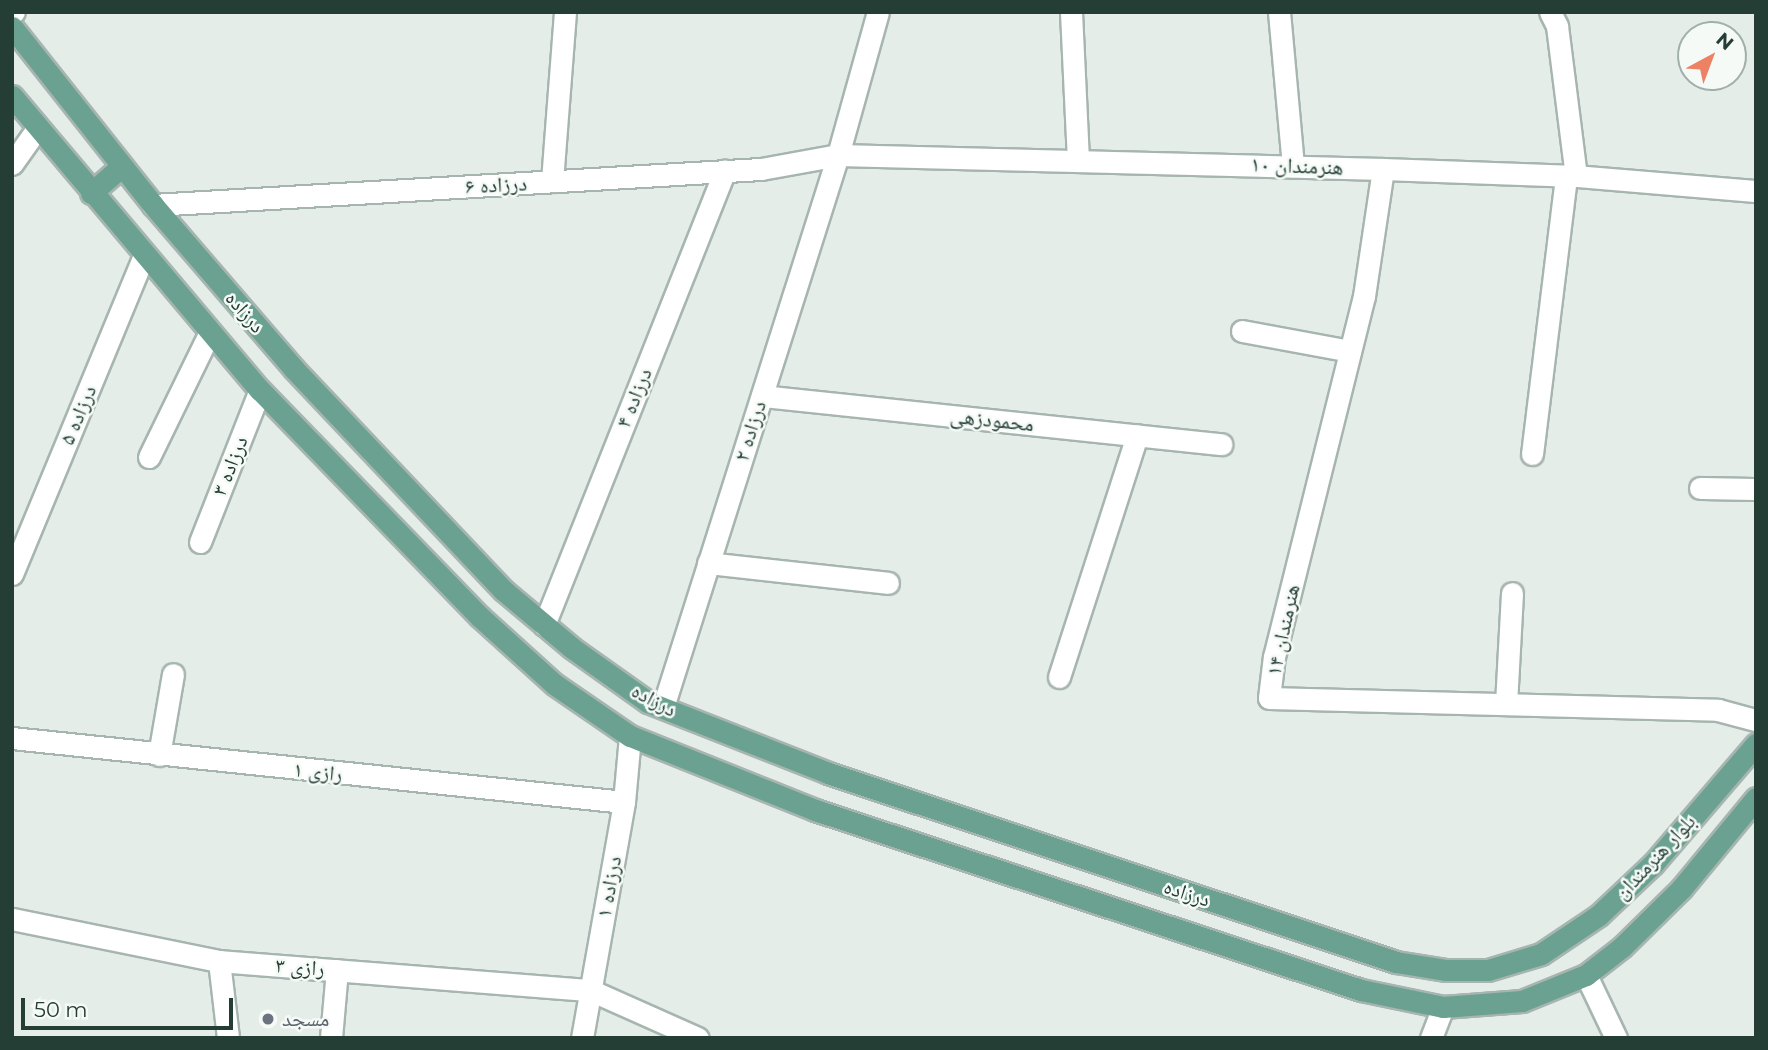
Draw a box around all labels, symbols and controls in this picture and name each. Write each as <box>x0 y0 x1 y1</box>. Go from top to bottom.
north arrow <box>1677 21 1747 91</box>
text: N <box>1711 28 1738 55</box>
street label: هنرمندان ۱۰ <box>1250 152 1344 180</box>
street label: درزاده ۶ <box>464 171 528 199</box>
street label: درزاده <box>220 286 270 338</box>
street label: درزاده ۴ <box>611 364 657 432</box>
street label: درزاده ۵ <box>54 381 102 449</box>
street label: درزاده ۲ <box>728 398 772 464</box>
street label: محمودزهی <box>949 403 1035 437</box>
street label: درزاده ۳ <box>207 432 253 500</box>
street label: هنرمندان ۱۴ <box>1261 582 1305 678</box>
street label: درزاده <box>627 678 681 722</box>
street label: رازی ۱ <box>292 757 344 787</box>
street label: بلوار هنرمندان <box>1609 809 1701 905</box>
street label: درزاده ۱ <box>591 854 627 920</box>
street label: درزاده <box>1161 874 1213 912</box>
street label: رازی ۳ <box>275 953 325 981</box>
scale bar <box>24 984 236 1028</box>
text: 50 m <box>34 997 88 1022</box>
place label: مسجد <box>282 1006 329 1032</box>
marker: مسجد <box>260 1011 276 1027</box>

